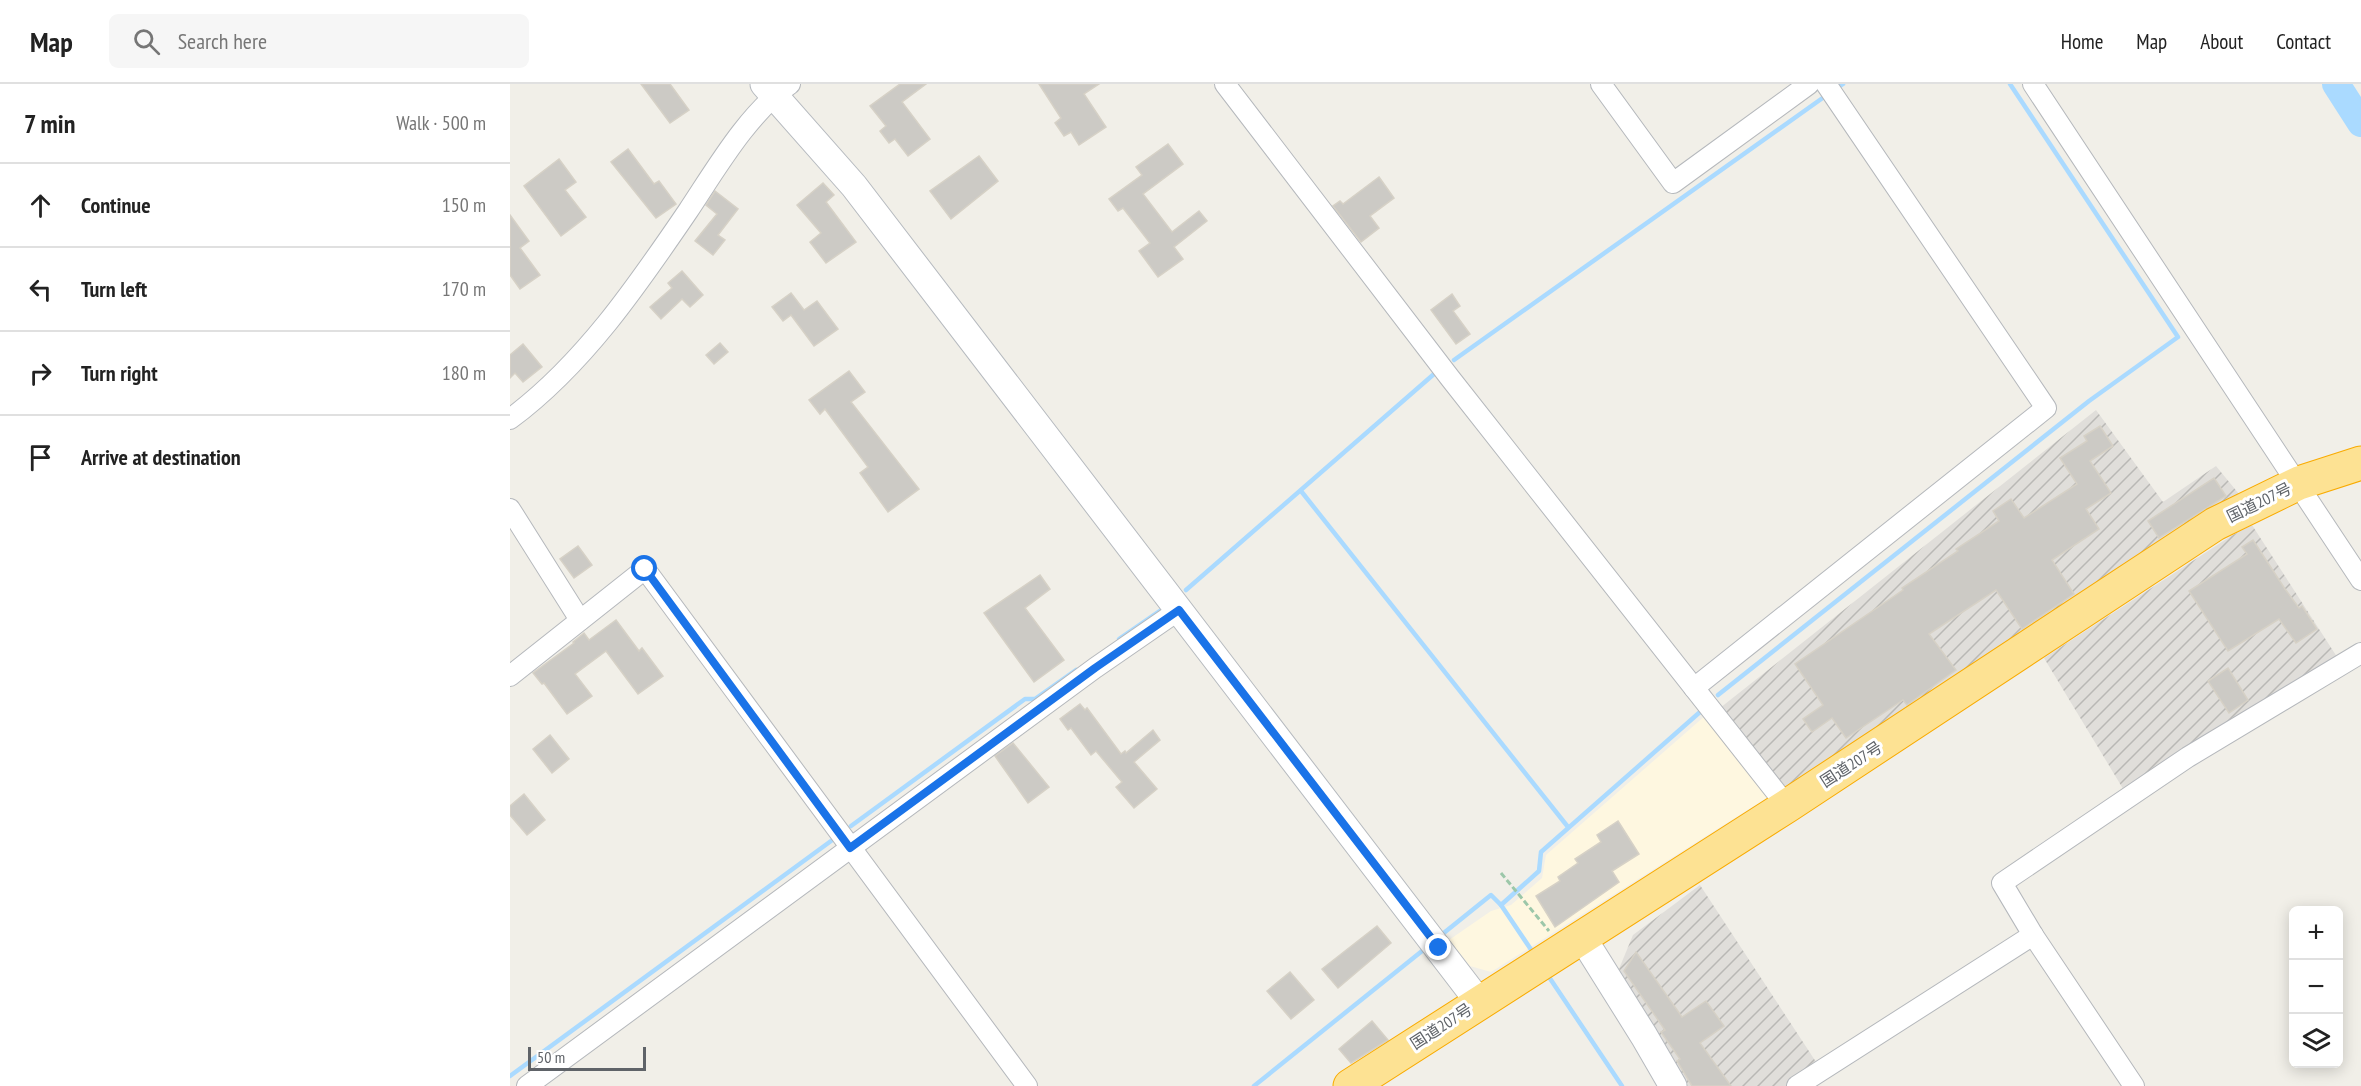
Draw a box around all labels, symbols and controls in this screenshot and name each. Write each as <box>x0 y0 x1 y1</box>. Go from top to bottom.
search box <box>109 14 529 68</box>
text: Map <box>30 23 73 60</box>
icon: search <box>130 25 163 58</box>
text: Search here <box>178 27 267 55</box>
text: Home <box>2061 28 2103 55</box>
text: Map <box>2136 28 2167 55</box>
text: About <box>2200 28 2243 55</box>
text: Contact <box>2276 28 2331 55</box>
text: 7 min <box>24 107 75 140</box>
text: Walk · 500 m <box>396 110 486 136</box>
icon: ahead <box>24 189 57 222</box>
text: Continue <box>81 191 151 219</box>
text: 150 m <box>442 192 486 218</box>
icon: left <box>24 273 57 306</box>
text: Turn left <box>81 275 147 303</box>
text: 170 m <box>442 276 486 302</box>
icon: right <box>24 357 57 390</box>
text: Turn right <box>81 359 158 387</box>
text: 180 m <box>442 360 486 386</box>
icon: arrive <box>24 441 57 474</box>
text: Arrive at destination <box>81 443 241 471</box>
street label: 国道207号 <box>2223 478 2295 526</box>
route start <box>631 555 657 581</box>
street label: 国道207号 <box>1816 737 1886 791</box>
map controls <box>2289 906 2343 1068</box>
button: + <box>2289 906 2343 960</box>
route end <box>1425 934 1451 960</box>
button: − <box>2289 960 2343 1014</box>
street label: 国道207号 <box>1406 999 1476 1053</box>
button: layers <box>2289 1014 2343 1068</box>
scale bar <box>528 1044 646 1072</box>
text: 50 m <box>537 1047 565 1067</box>

